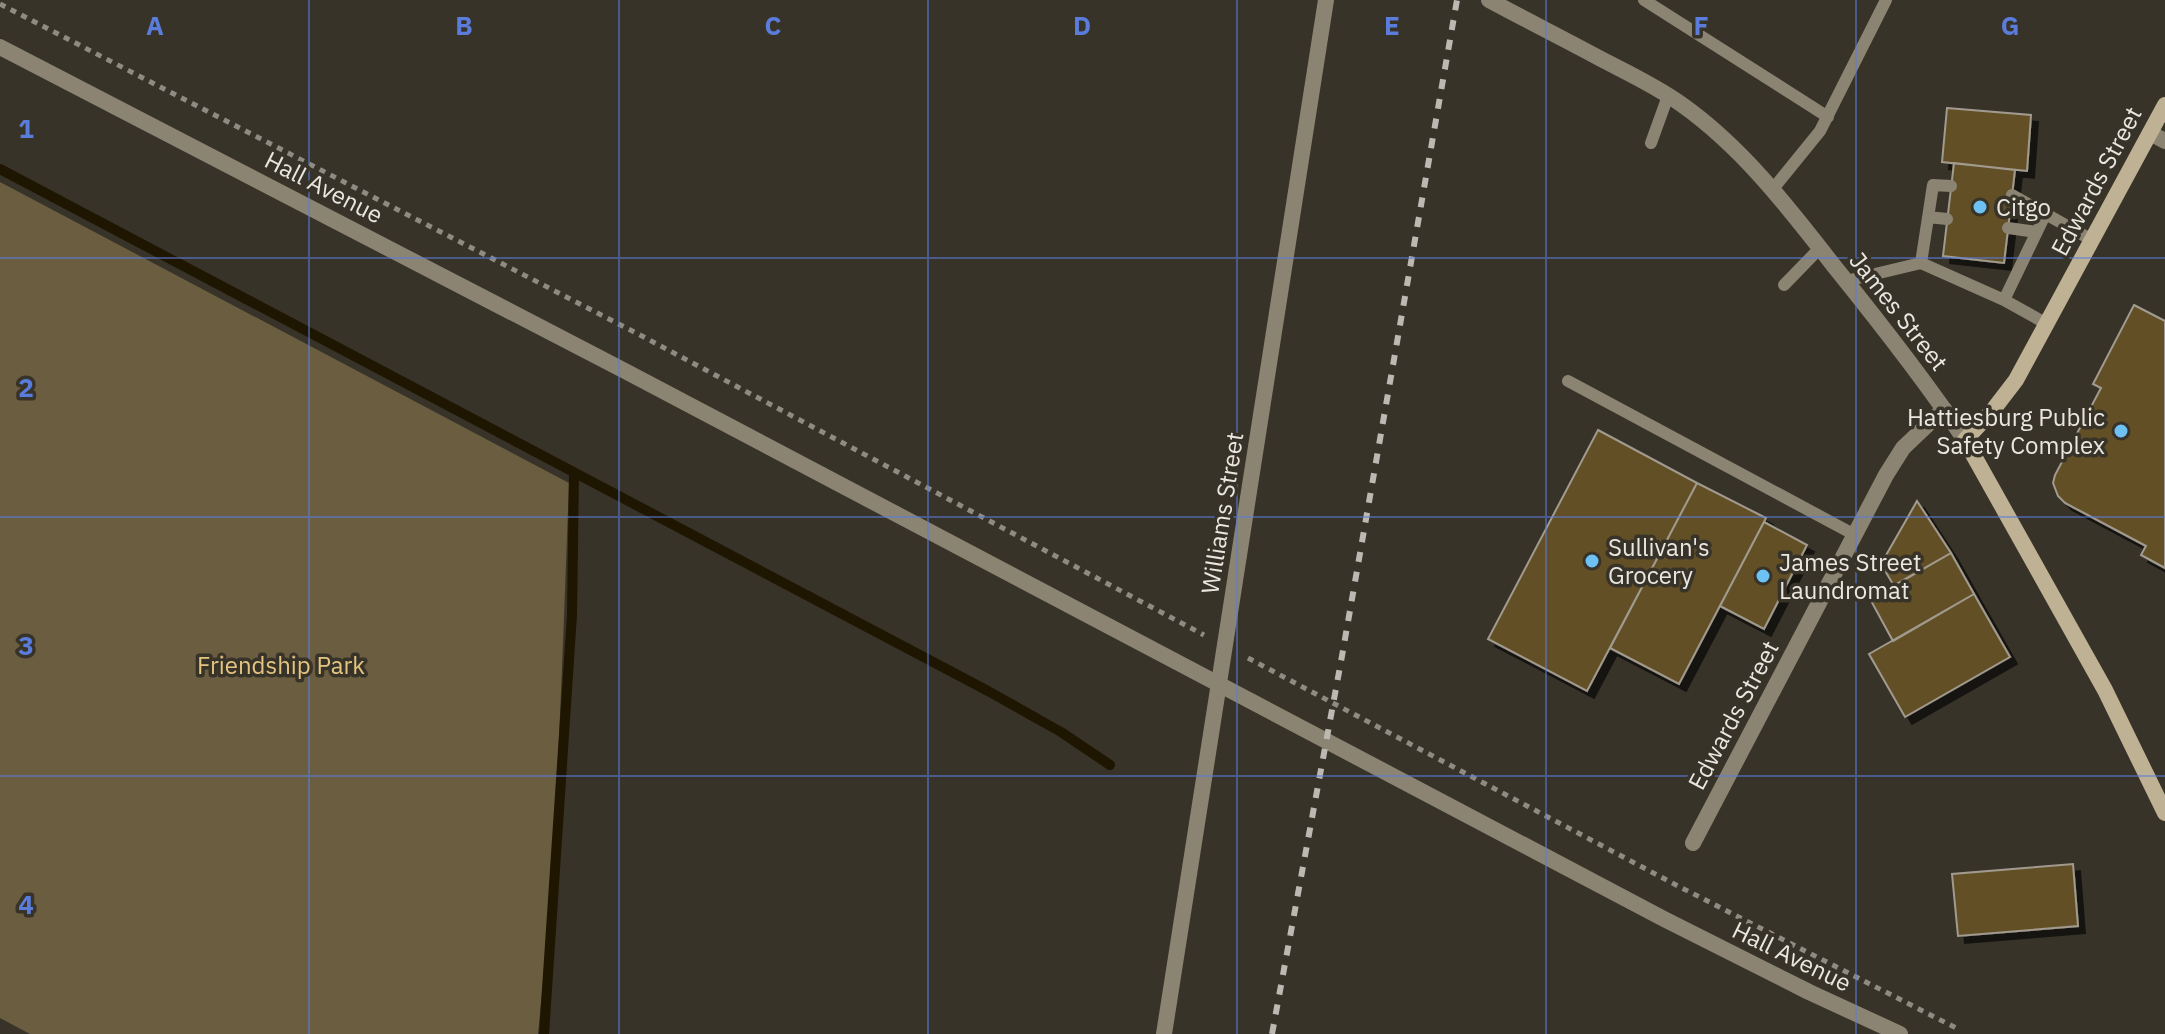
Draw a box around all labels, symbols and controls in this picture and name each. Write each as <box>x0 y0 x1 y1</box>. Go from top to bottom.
text: A <box>146 8 164 42</box>
text: B <box>455 8 473 42</box>
text: C <box>765 8 782 42</box>
text: D <box>1073 8 1091 42</box>
text: E <box>1384 8 1400 42</box>
text: F <box>1693 8 1709 42</box>
text: G <box>2001 8 2019 42</box>
street label: Edwards Street <box>2043 101 2149 261</box>
text: 1 <box>18 111 34 145</box>
street label: Hall Avenue <box>259 144 389 230</box>
place label: Citgo <box>1996 191 2051 223</box>
marker: Citgo <box>1971 198 1989 216</box>
street label: James Street <box>1843 245 1955 377</box>
text: 2 <box>18 370 34 404</box>
place label: Hattiesburg Public Safety Complex <box>1907 401 2105 461</box>
marker: Hattiesburg Public Safety Complex <box>2112 422 2130 440</box>
street label: Williams Street <box>1193 430 1251 596</box>
place label: Sullivan's Grocery <box>1608 531 1710 591</box>
place label: James Street Laundromat <box>1779 546 1921 606</box>
marker: Sullivan's Grocery <box>1583 552 1601 570</box>
marker: James Street Laundromat <box>1754 567 1772 585</box>
text: 3 <box>18 628 34 662</box>
street label: Edwards Street <box>1680 635 1786 795</box>
park label: Friendship Park <box>197 649 365 681</box>
text: 4 <box>18 887 34 921</box>
street label: Hall Avenue <box>1727 913 1857 999</box>

